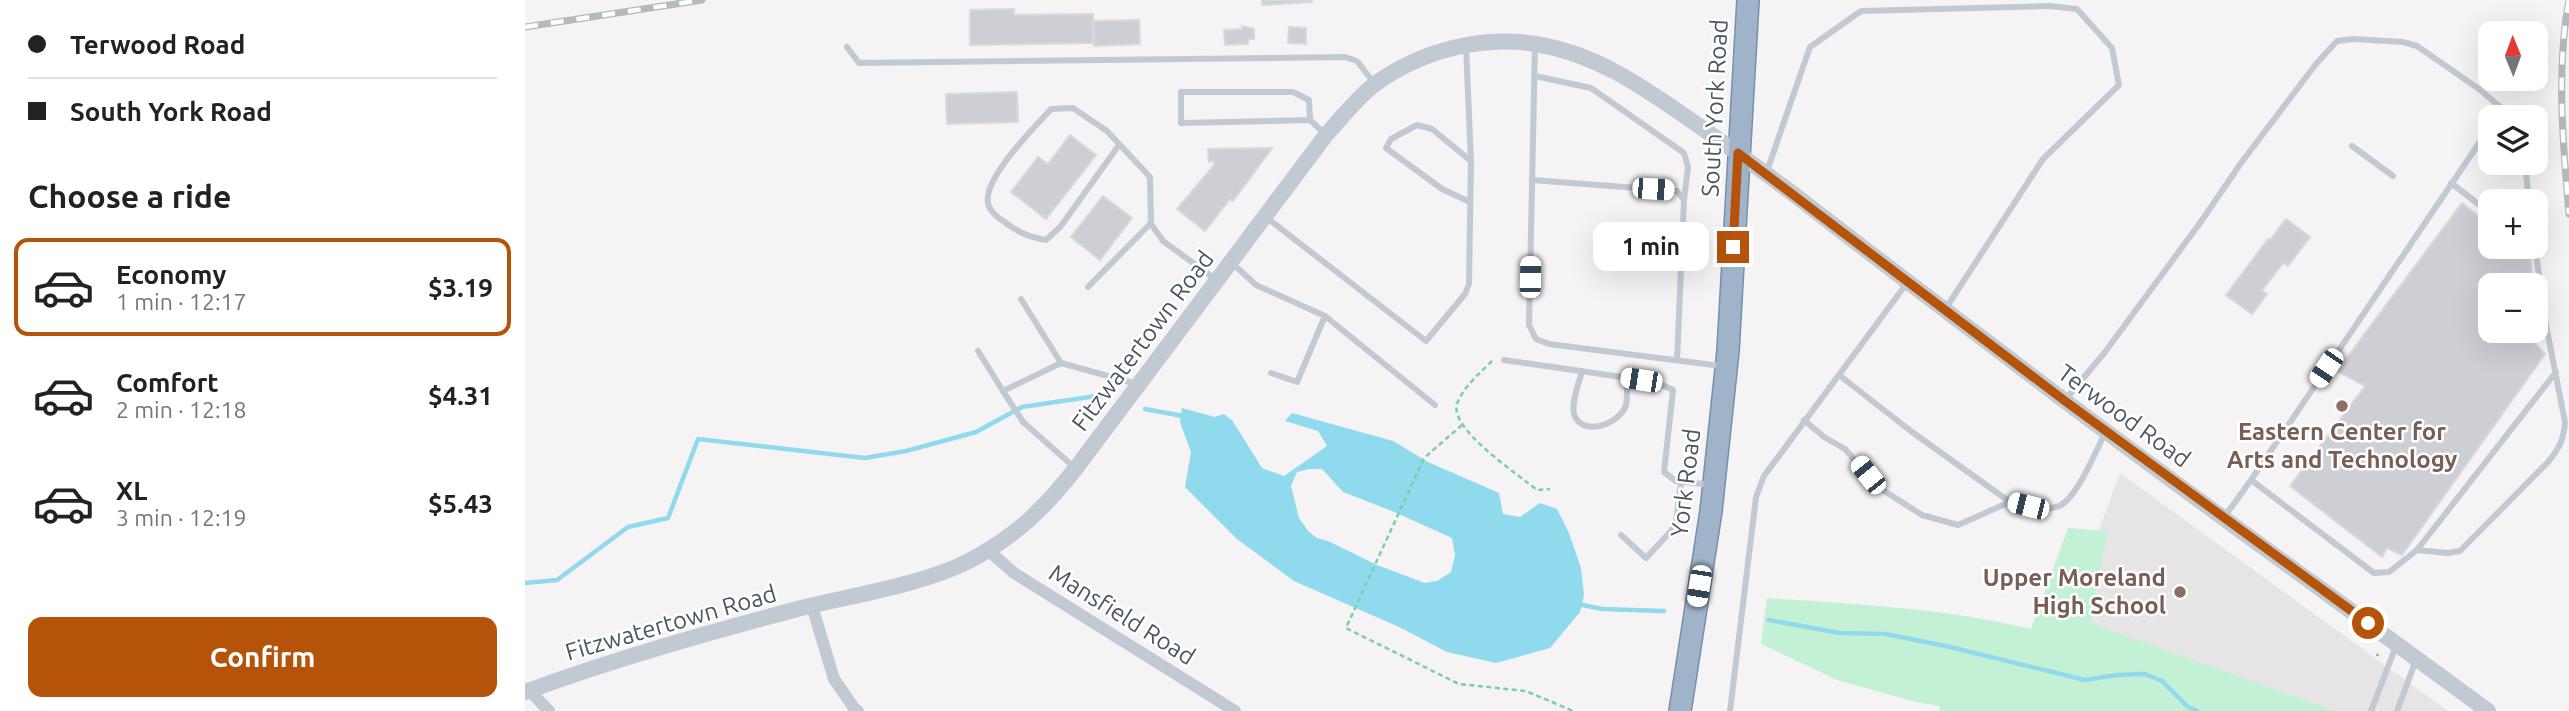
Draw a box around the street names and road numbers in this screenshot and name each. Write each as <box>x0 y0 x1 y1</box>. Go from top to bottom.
street label: South York Road <box>1696 18 1733 197</box>
street label: Fitzwatertown Road <box>1066 245 1219 436</box>
street label: Terwood Road <box>2053 359 2196 473</box>
street label: York Road <box>1665 427 1706 539</box>
street label: Mansfield Road <box>1044 559 1200 670</box>
street label: Fitzwatertown Road <box>562 579 779 666</box>

